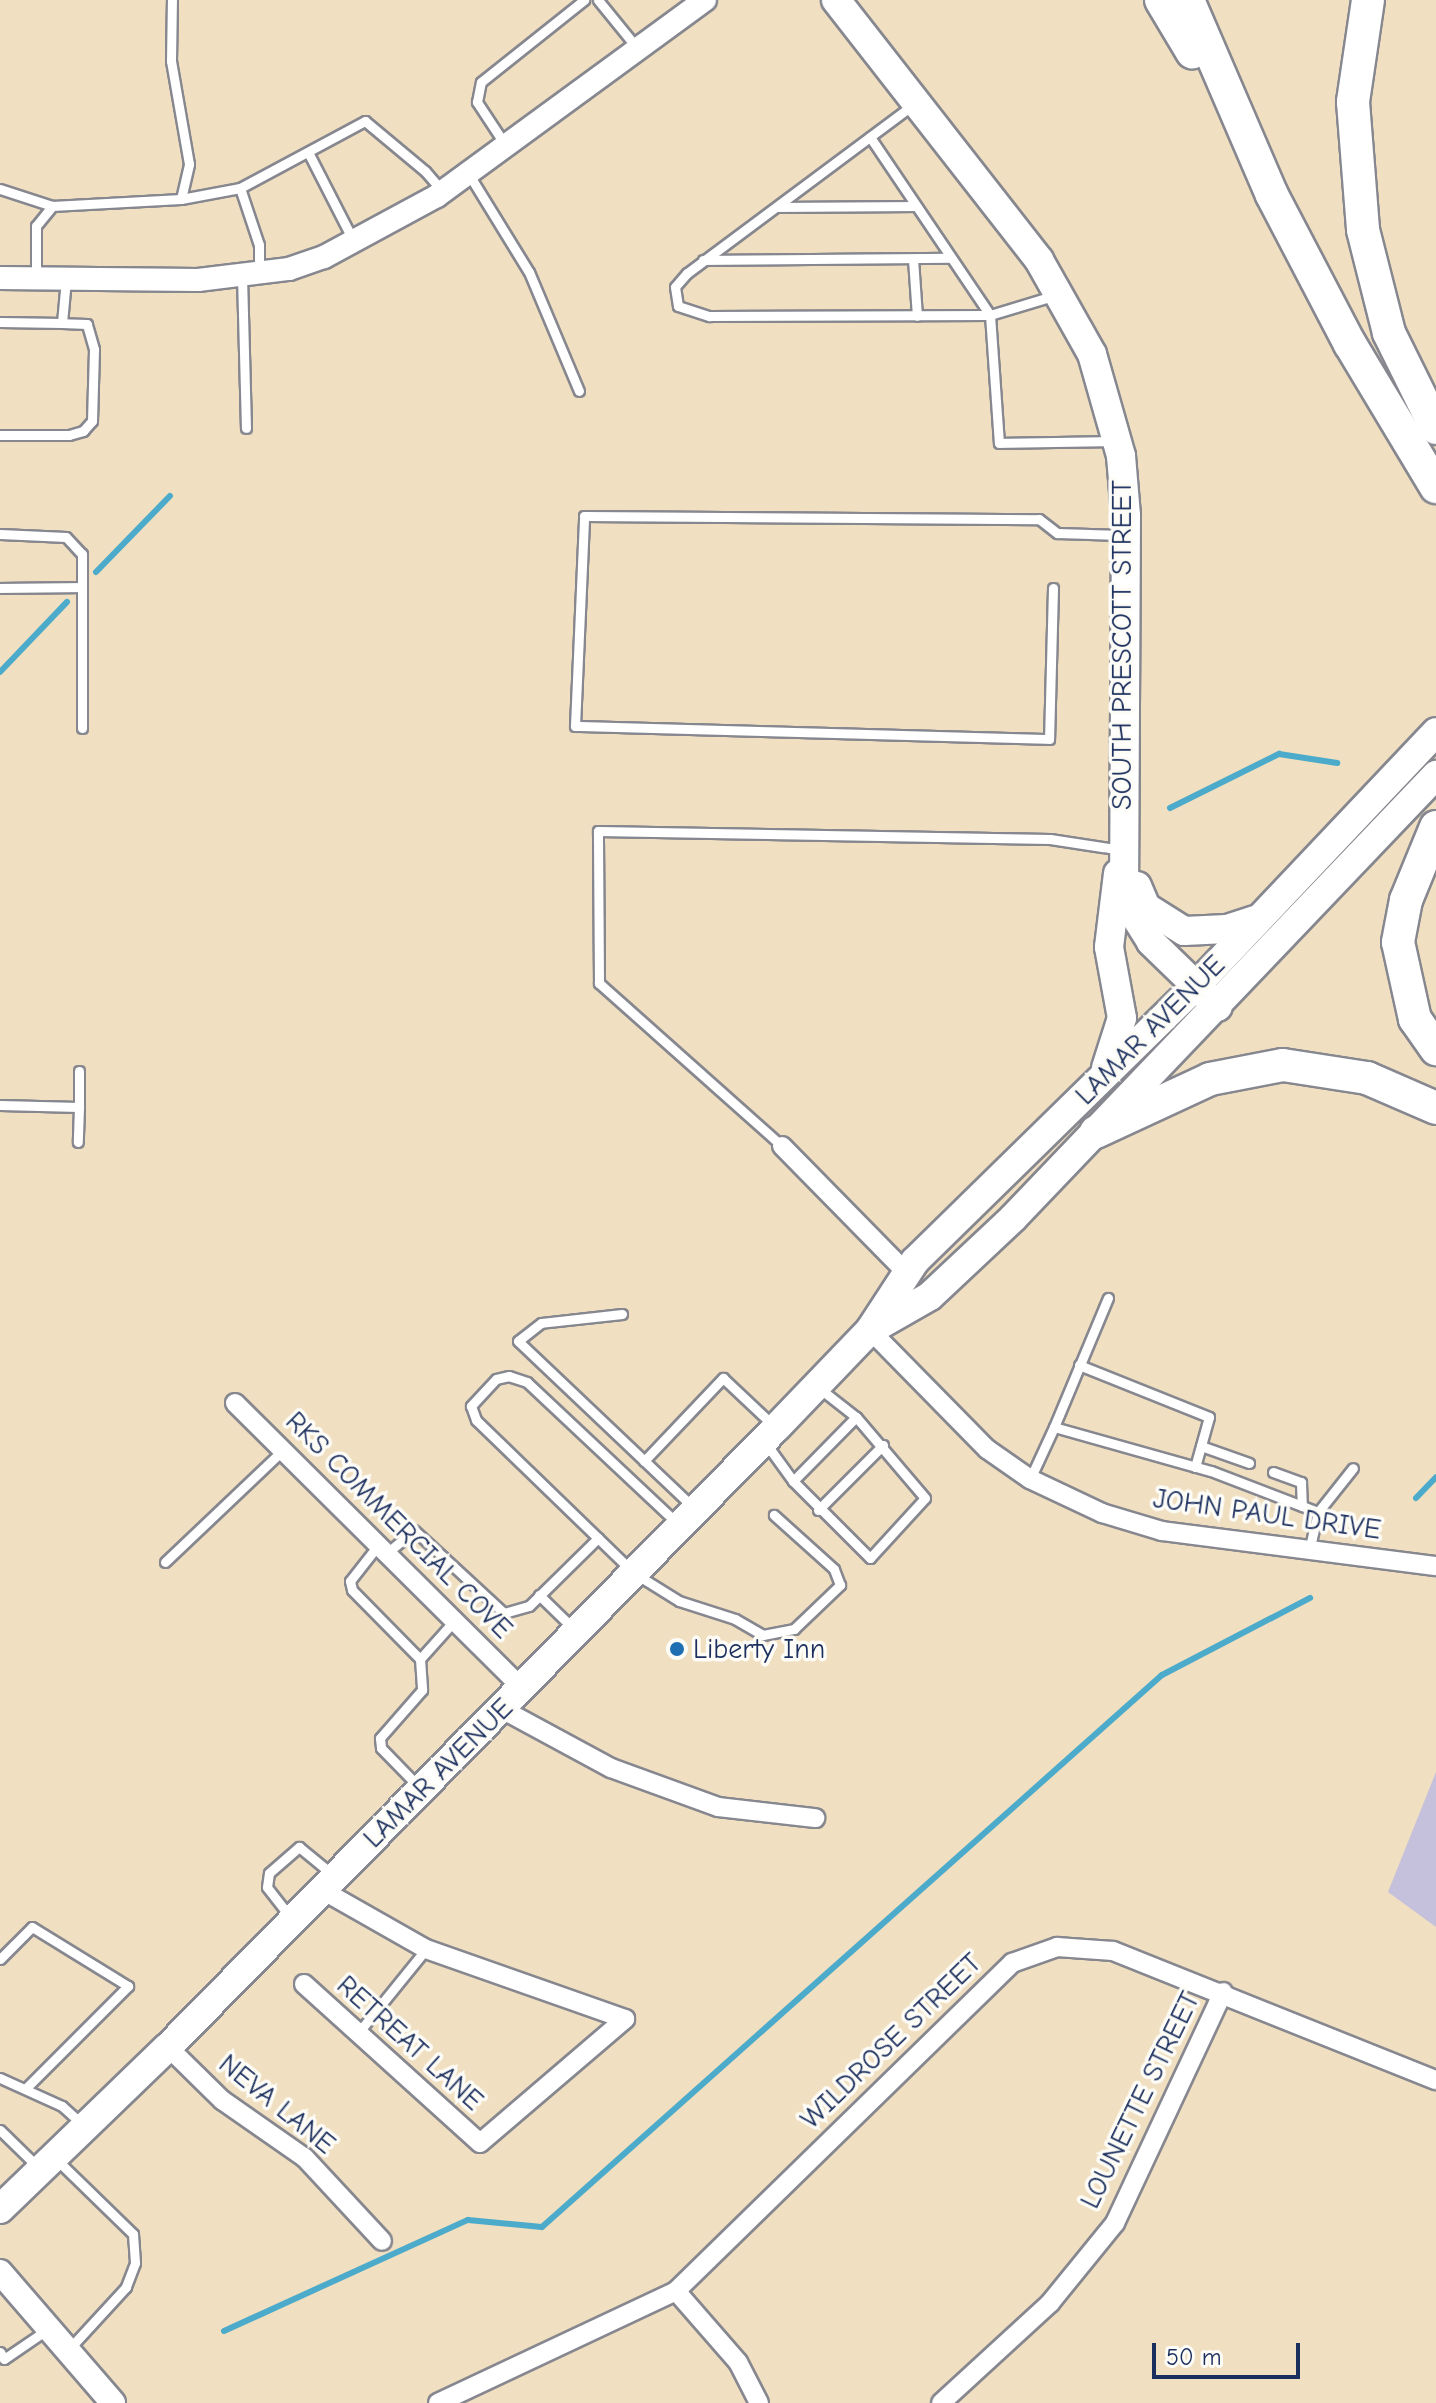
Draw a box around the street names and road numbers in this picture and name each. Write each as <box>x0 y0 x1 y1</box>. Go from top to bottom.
street label: SOUTH PRESCOTT STREET <box>1105 480 1139 810</box>
street label: LAMAR AVENUE <box>1068 948 1232 1112</box>
street label: RKS COMMERCIAL COVE <box>279 1405 519 1645</box>
street label: JOHN PAUL DRIVE <box>1151 1481 1383 1547</box>
street label: LAMAR AVENUE <box>356 1691 520 1855</box>
street label: WILDROSE STREET <box>794 1946 988 2136</box>
street label: RETREAT LANE <box>330 1968 490 2118</box>
street label: LOUNETTE STREET <box>1073 1986 1207 2214</box>
street label: NEVA LANE <box>212 2047 342 2161</box>

